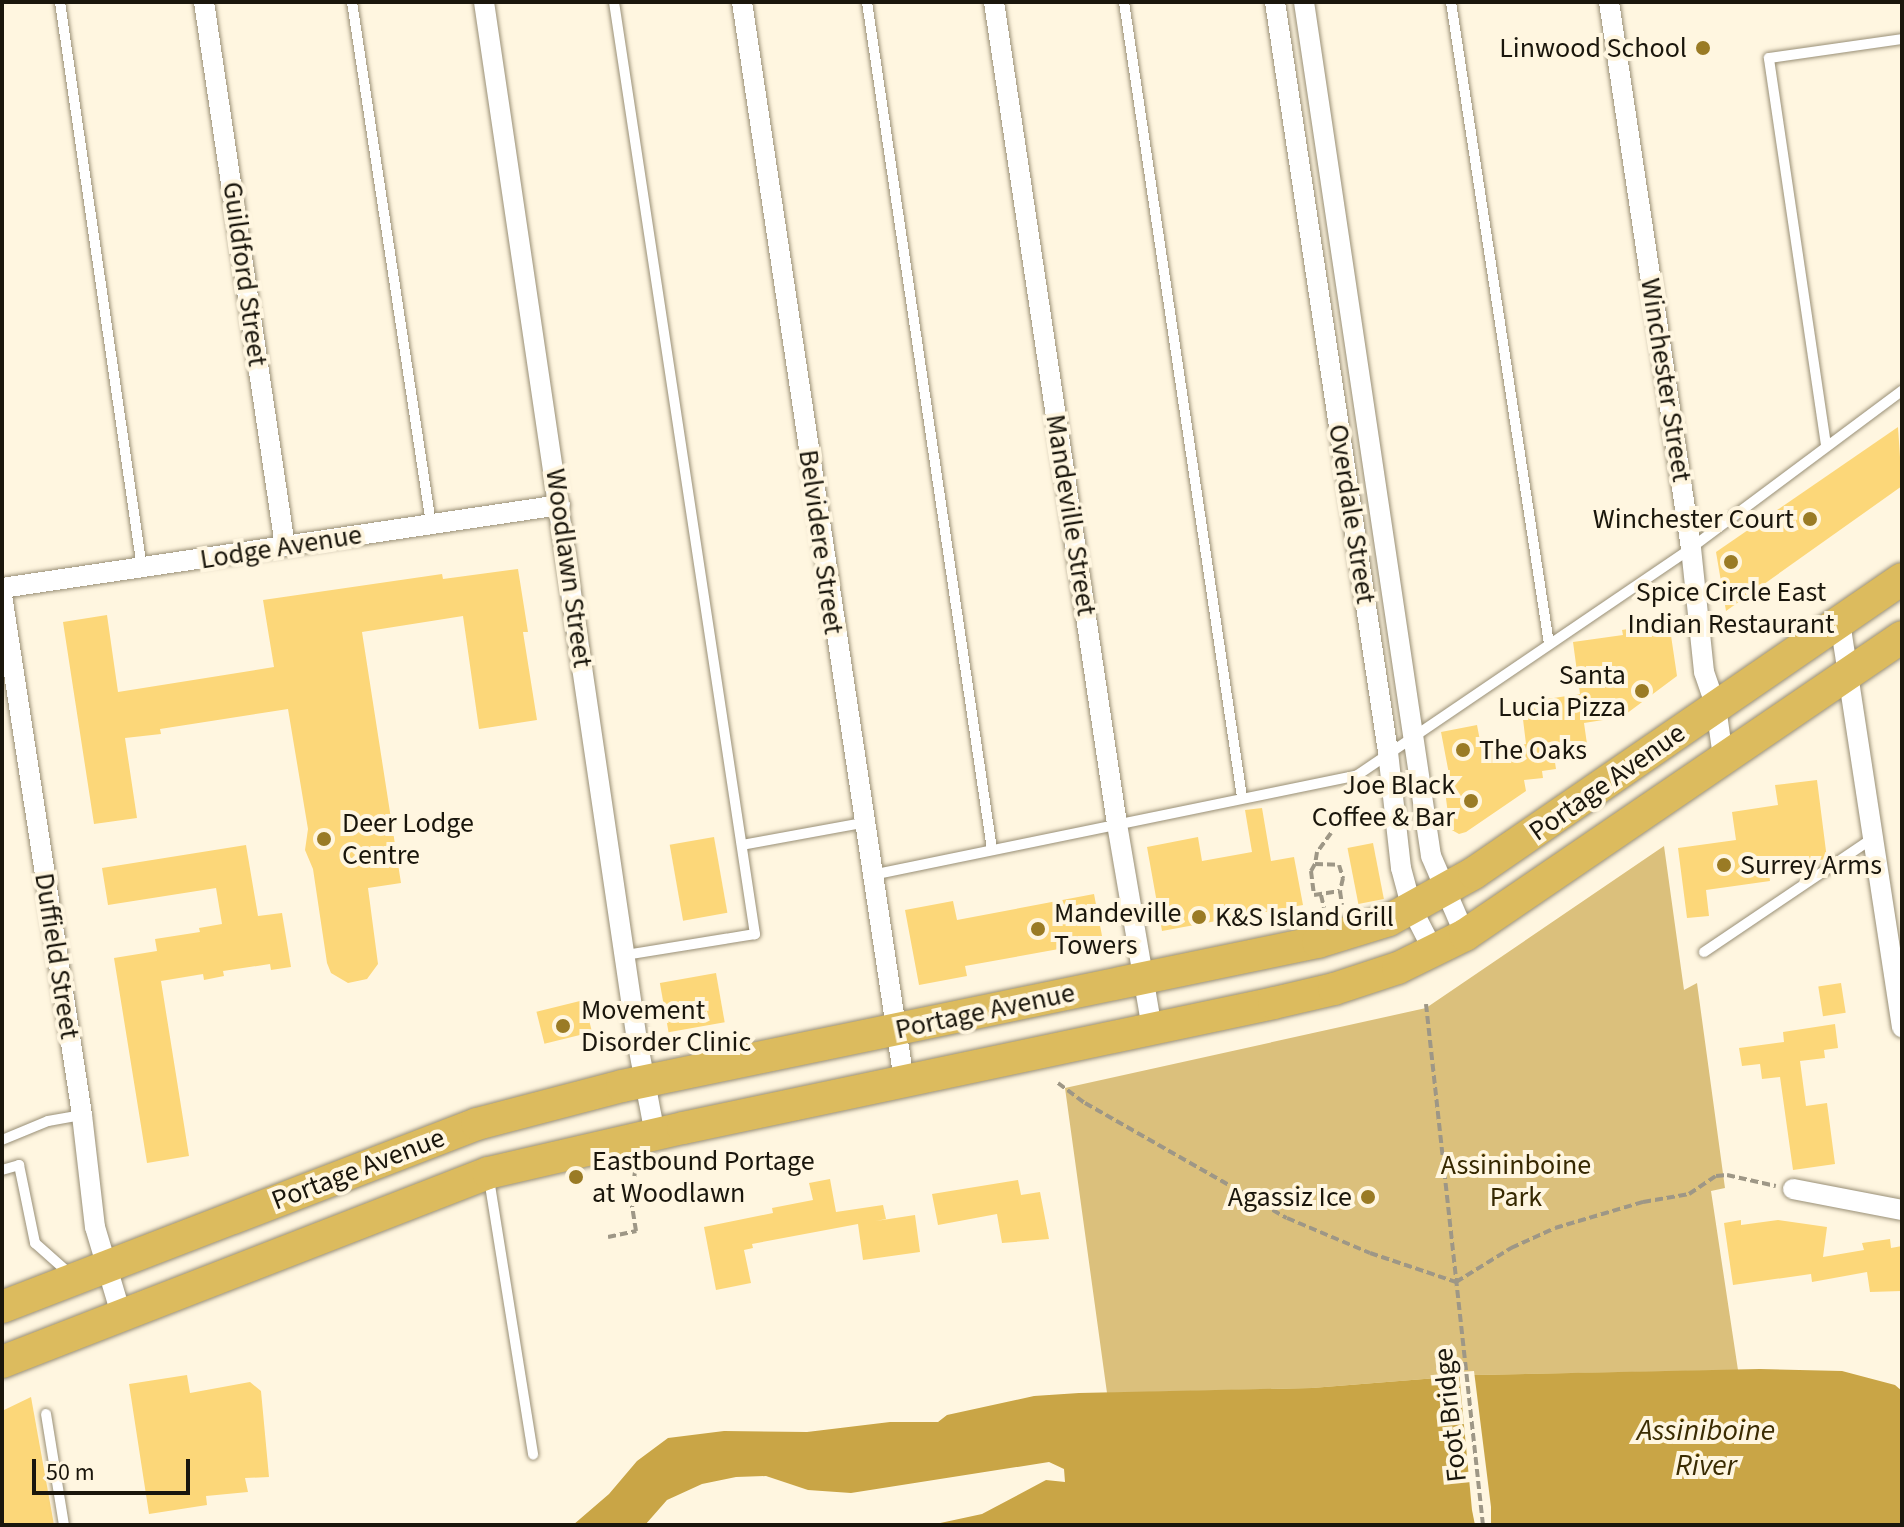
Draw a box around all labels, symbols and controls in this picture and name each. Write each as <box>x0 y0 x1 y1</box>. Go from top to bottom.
place label: Linwood School <box>1499 31 1687 65</box>
marker: Linwood School <box>1694 39 1712 57</box>
street label: Guildford Street <box>215 180 275 368</box>
street label: Winchester Street <box>1633 276 1699 484</box>
street label: Mandeville Street <box>1039 412 1103 618</box>
street label: Overdale Street <box>1321 422 1383 606</box>
street label: Belvidere Street <box>791 448 851 636</box>
street label: Woodlawn Street <box>538 466 600 670</box>
place label: Winchester Court <box>1593 502 1794 536</box>
marker: Winchester Court <box>1801 510 1819 528</box>
street label: Lodge Avenue <box>198 518 364 576</box>
marker: Spice Circle East Indian Restaurant <box>1722 553 1740 571</box>
place label: Spice Circle East Indian Restaurant <box>1627 575 1835 641</box>
place label: Santa Lucia Pizza <box>1498 658 1626 724</box>
marker: Santa Lucia Pizza <box>1633 682 1651 700</box>
street label: Portage Avenue <box>1523 716 1691 848</box>
place label: The Oaks <box>1479 733 1587 767</box>
marker: The Oaks <box>1454 741 1472 759</box>
place label: Joe Black Coffee & Bar <box>1312 768 1455 834</box>
marker: Joe Black Coffee & Bar <box>1462 792 1480 810</box>
place label: Deer Lodge Centre <box>342 806 474 872</box>
marker: Deer Lodge Centre <box>313 828 335 850</box>
place label: Surrey Arms <box>1740 848 1882 882</box>
marker: Surrey Arms <box>1715 856 1733 874</box>
street label: Duffield Street <box>27 870 87 1042</box>
place label: Mandeville Towers <box>1054 896 1181 962</box>
place label: K&S Island Grill <box>1215 900 1394 934</box>
marker: K&S Island Grill <box>1190 908 1208 926</box>
marker: Mandeville Towers <box>1029 920 1047 938</box>
street label: Portage Avenue <box>892 976 1078 1046</box>
place label: Movement Disorder Clinic <box>581 993 751 1059</box>
marker: Movement Disorder Clinic <box>552 1015 574 1037</box>
street label: Portage Avenue <box>267 1121 449 1217</box>
place label: Eastbound Portage at Woodlawn <box>592 1144 815 1210</box>
park label: Assininboine Park <box>1441 1148 1591 1214</box>
marker: Eastbound Portage at Woodlawn <box>567 1168 585 1186</box>
place label: Agassiz Ice <box>1228 1180 1352 1214</box>
marker: Agassiz Ice <box>1359 1188 1377 1206</box>
street label: Foot Bridge <box>1426 1346 1474 1484</box>
water label: Assiniboine River <box>1637 1413 1775 1484</box>
scale bar <box>36 1443 194 1493</box>
text: 50 m <box>46 1455 95 1490</box>

